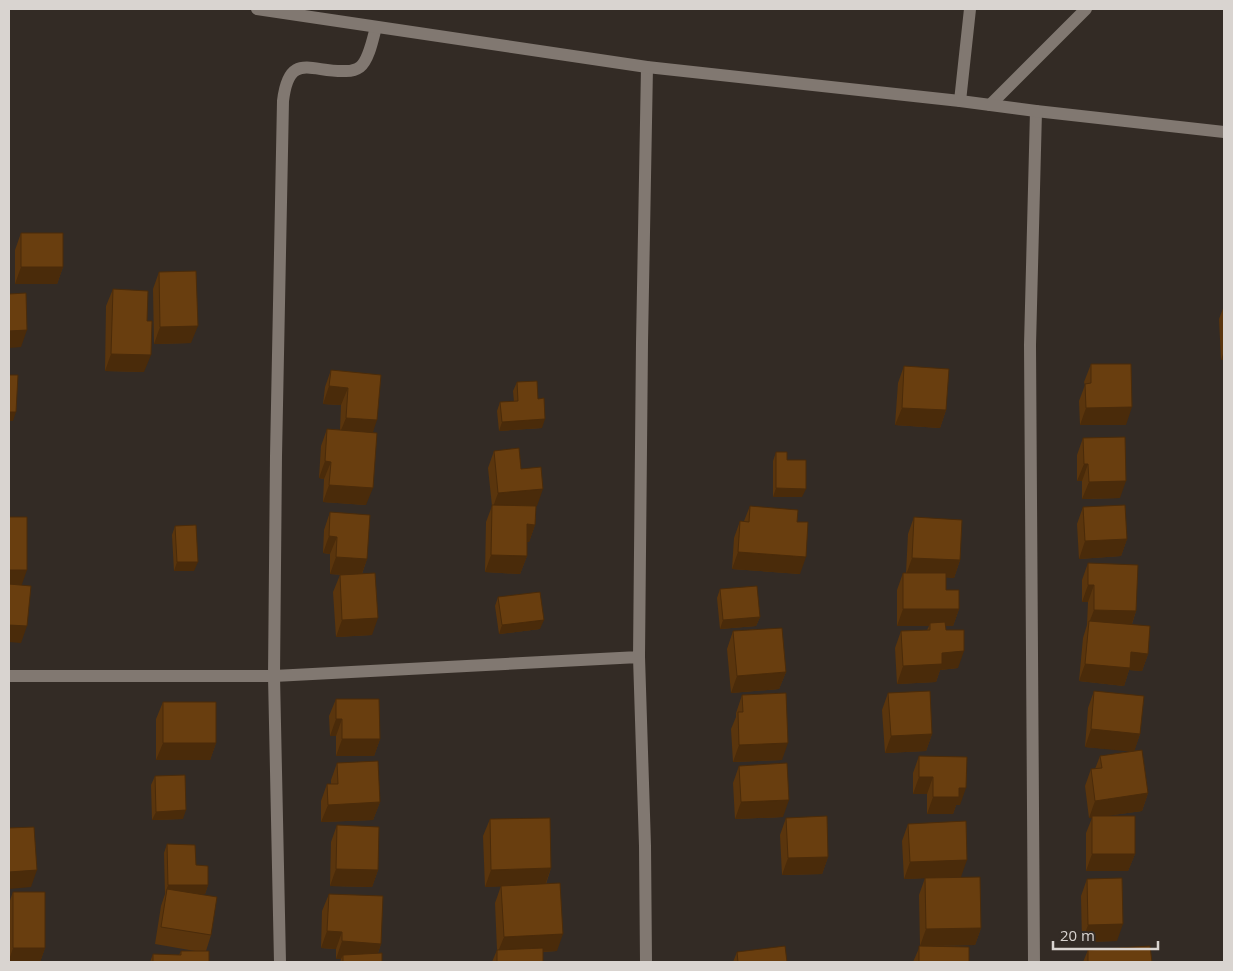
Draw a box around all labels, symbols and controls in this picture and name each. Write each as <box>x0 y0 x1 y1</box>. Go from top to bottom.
scale bar <box>1053 918 1158 950</box>
text: 20 m <box>1060 925 1095 945</box>

